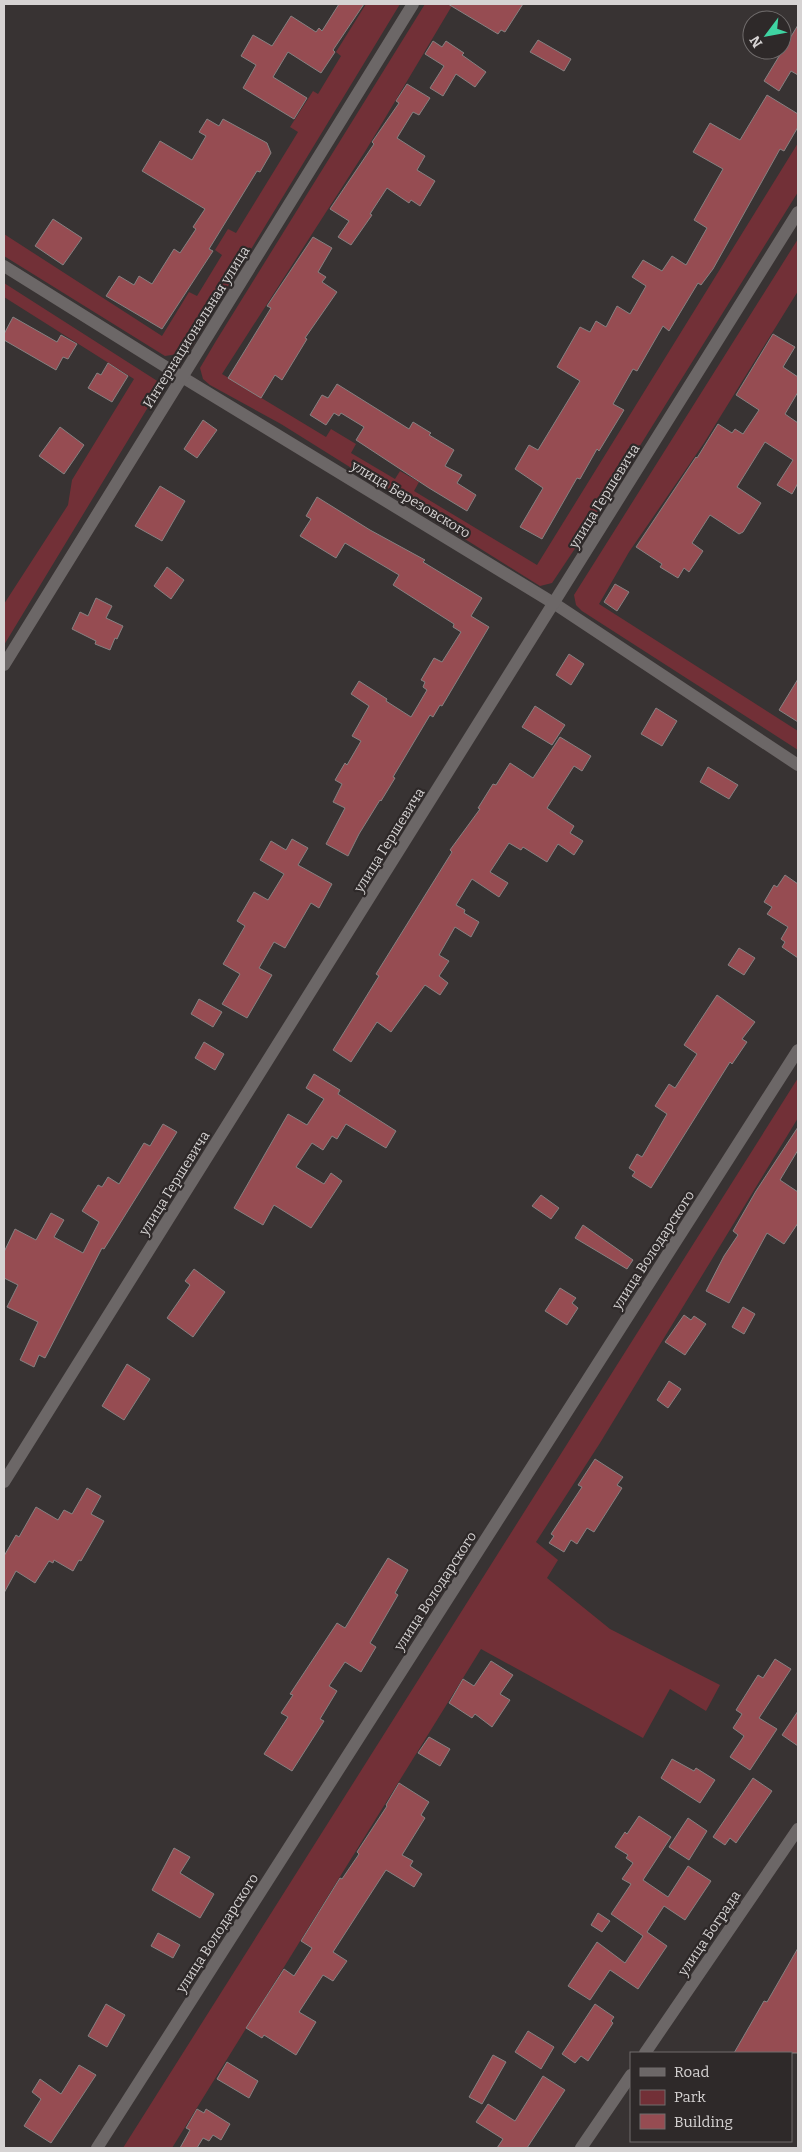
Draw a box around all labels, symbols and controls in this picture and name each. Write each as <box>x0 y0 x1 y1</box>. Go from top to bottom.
north arrow <box>742 10 792 60</box>
text: N <box>746 32 766 51</box>
street label: Интернациональная улица <box>139 243 254 411</box>
street label: улица Гершевича <box>565 441 644 552</box>
street label: улица Березовского <box>347 457 473 542</box>
street label: улица Гершевича <box>350 785 429 896</box>
street label: улица Гершевича <box>135 1128 214 1239</box>
street label: улица Володарского <box>608 1188 698 1314</box>
street label: улица Володарского <box>390 1529 480 1655</box>
street label: улица Володарского <box>172 1871 262 1997</box>
street label: улица Бограда <box>674 1887 744 1980</box>
legend <box>630 2052 792 2142</box>
text: Road <box>674 2063 709 2081</box>
text: Park <box>674 2088 706 2106</box>
text: Building <box>674 2113 733 2131</box>

